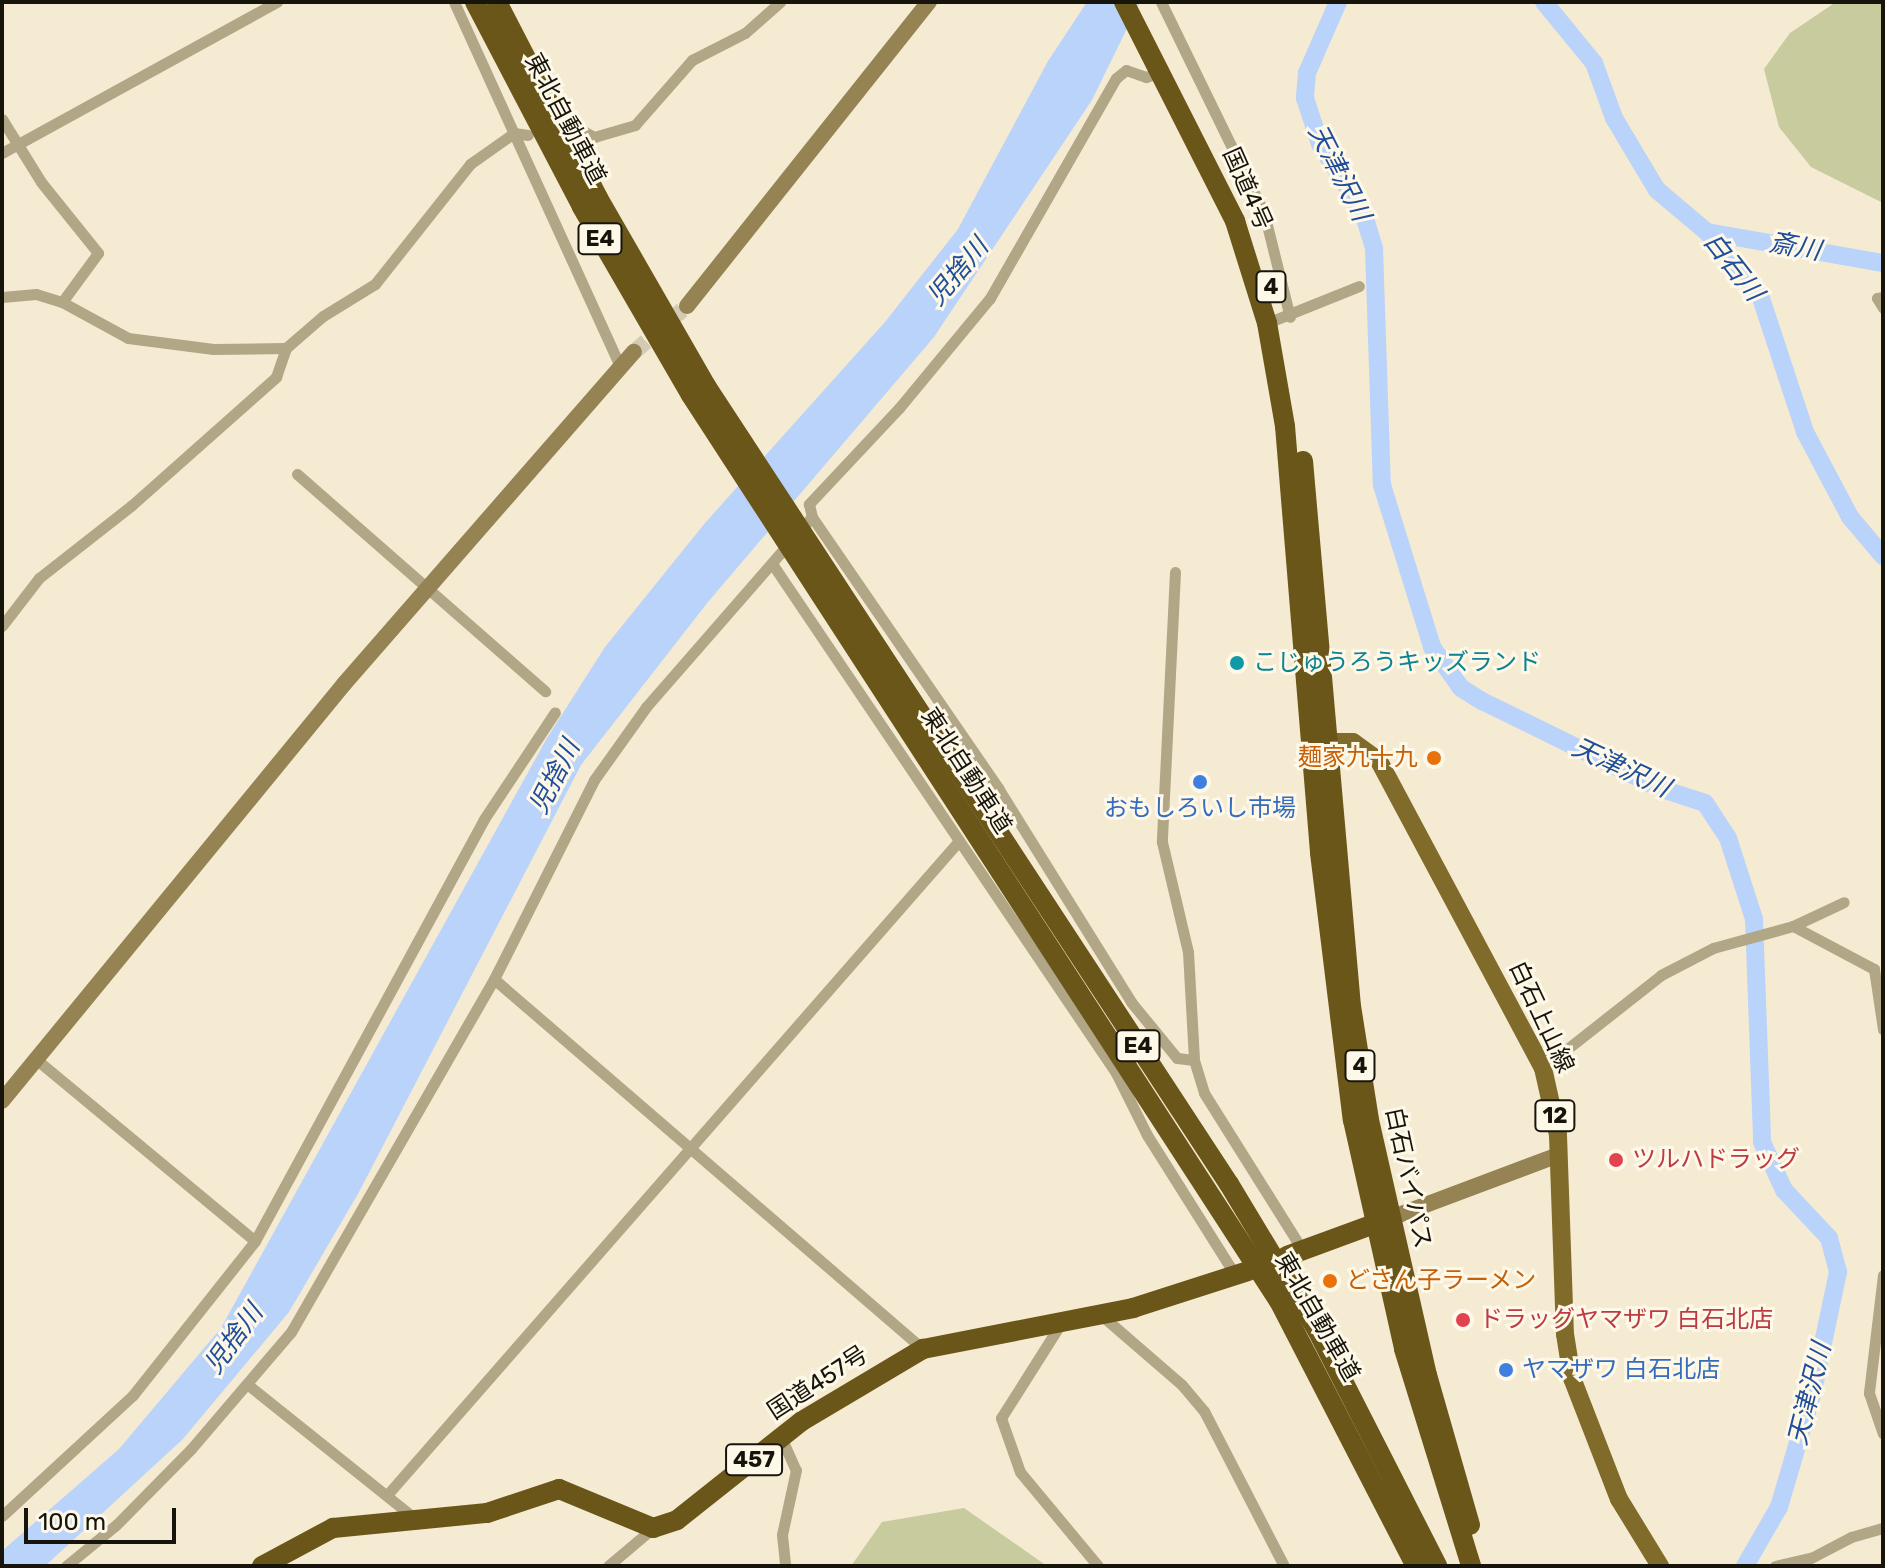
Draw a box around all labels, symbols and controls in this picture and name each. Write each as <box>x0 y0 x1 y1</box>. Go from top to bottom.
street label: 東北自動車道 <box>518 49 612 189</box>
water label: 天津沢川 <box>1301 120 1377 226</box>
street label: 国道4号 <box>1216 143 1278 235</box>
road number: E4 <box>576 221 624 257</box>
water label: 白石川 <box>1697 227 1769 307</box>
water label: 斎川 <box>1767 227 1823 267</box>
water label: 児捨川 <box>921 232 995 312</box>
road number: 4 <box>1255 269 1287 305</box>
place label: こじゅうろうキッズランド <box>1253 649 1541 677</box>
marker: こじゅうろうキッズランド <box>1228 654 1246 672</box>
street label: 東北自動車道 <box>915 703 1017 839</box>
water label: 天津沢川 <box>1567 732 1675 804</box>
water label: 児捨川 <box>523 735 587 819</box>
place label: 麺家九十九 <box>1298 744 1418 772</box>
marker: 麺家九十九 <box>1425 749 1443 767</box>
marker: おもしろいし市場 <box>1191 773 1209 791</box>
place label: おもしろいし市場 <box>1104 795 1296 823</box>
street label: 白石上山線 <box>1503 957 1579 1077</box>
road number: E4 <box>1114 1028 1162 1064</box>
road number: 4 <box>1344 1048 1376 1084</box>
road number: 12 <box>1533 1098 1577 1134</box>
street label: 白石バイパス <box>1379 1105 1437 1251</box>
place label: ツルハドラッグ <box>1632 1146 1800 1174</box>
marker: ツルハドラッグ <box>1607 1151 1625 1169</box>
street label: 東北自動車道 <box>1269 1247 1365 1387</box>
place label: どさん子ラーメン <box>1346 1267 1538 1295</box>
marker: どさん子ラーメン <box>1321 1272 1339 1290</box>
water label: 児捨川 <box>198 1298 270 1380</box>
place label: ドラッグヤマザワ 白石北店 <box>1479 1306 1773 1334</box>
marker: ドラッグヤマザワ 白石北店 <box>1454 1311 1472 1329</box>
street label: 国道457号 <box>763 1340 873 1426</box>
water label: 天津沢川 <box>1782 1340 1838 1448</box>
place label: ヤマザワ 白石北店 <box>1522 1356 1720 1384</box>
marker: ヤマザワ 白石北店 <box>1497 1361 1515 1379</box>
road number: 457 <box>724 1442 784 1478</box>
scale bar <box>28 1492 180 1542</box>
text: 100 m <box>38 1508 106 1536</box>

